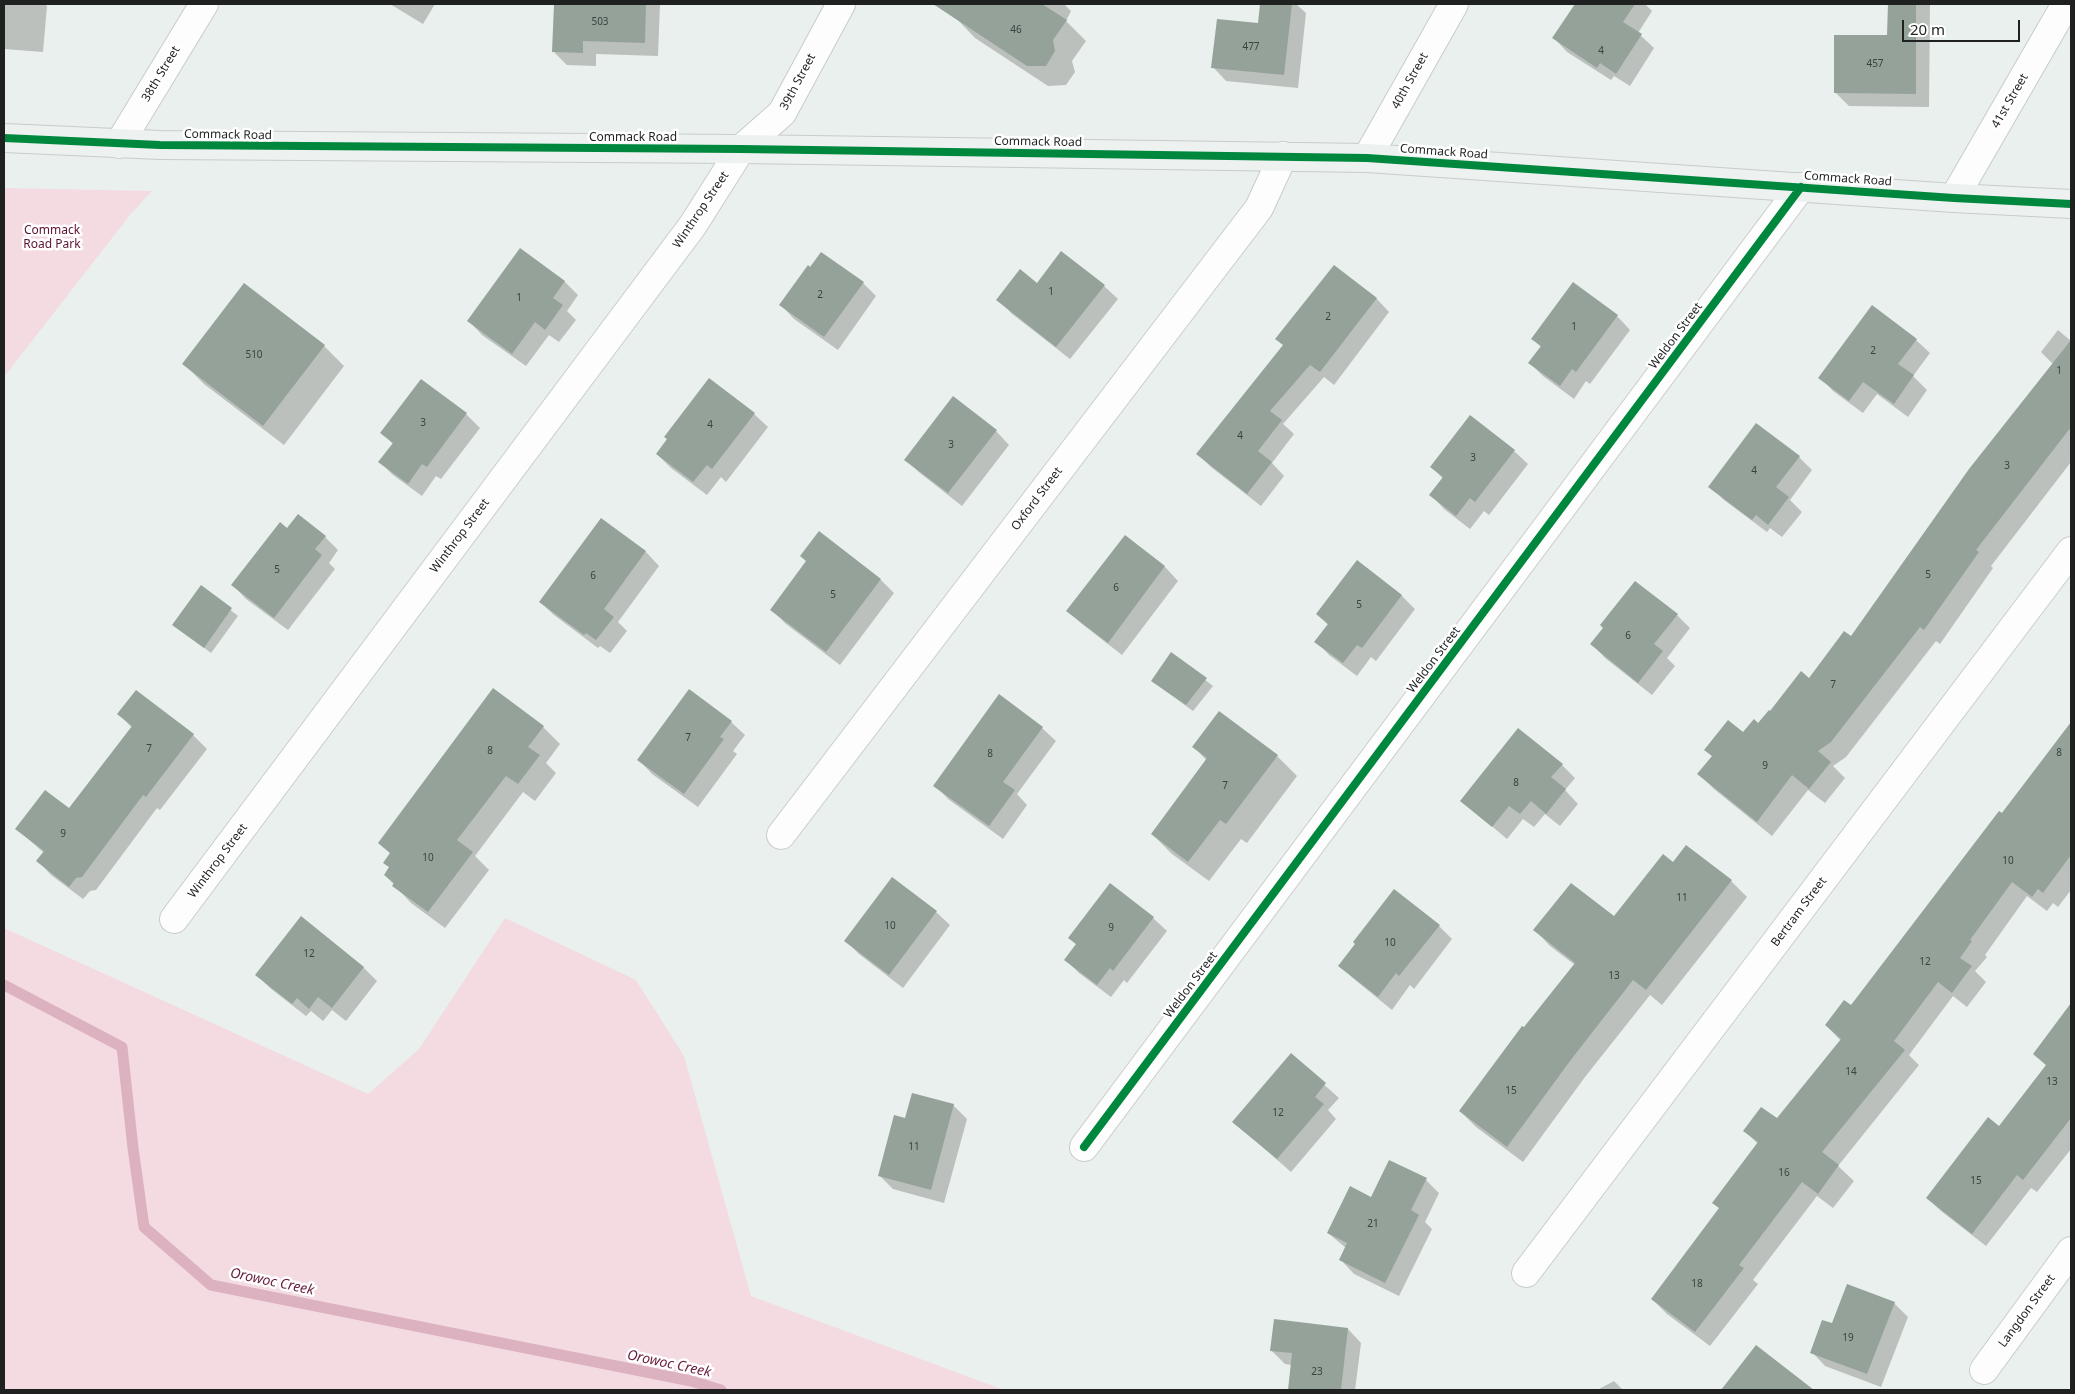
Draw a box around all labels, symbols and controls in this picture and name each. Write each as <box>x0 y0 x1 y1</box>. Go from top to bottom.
scale bar <box>1905 10 2022 42</box>
house number: 503 <box>591 16 609 28</box>
text: 20 m <box>1910 19 1945 39</box>
house number: 46 <box>1010 24 1022 36</box>
house number: 477 <box>1242 41 1260 53</box>
street label: 38th Street <box>139 44 183 104</box>
house number: 4 <box>1598 45 1604 57</box>
street label: 40th Street <box>1389 50 1431 112</box>
street label: 39th Street <box>777 51 819 113</box>
house number: 457 <box>1866 58 1884 70</box>
street label: 41st Street <box>1989 71 2031 131</box>
street label: Commack Road <box>184 127 272 143</box>
street label: Commack Road <box>589 131 677 145</box>
street label: Commack Road <box>994 134 1082 150</box>
street label: Commack Road <box>1400 142 1488 162</box>
street label: Winthrop Street <box>670 169 732 251</box>
street label: Commack Road <box>1804 169 1892 189</box>
park label: Commack Road Park <box>23 224 81 252</box>
house number: 1 <box>1048 286 1054 298</box>
house number: 2 <box>817 289 823 301</box>
house number: 1 <box>516 292 522 304</box>
street label: Weldon Street <box>1646 300 1706 372</box>
house number: 2 <box>1325 311 1331 323</box>
house number: 1 <box>1571 321 1577 333</box>
house number: 2 <box>1870 345 1876 357</box>
house number: 510 <box>245 349 263 361</box>
house number: 1 <box>2056 365 2062 377</box>
house number: 3 <box>420 417 426 429</box>
house number: 4 <box>707 419 713 431</box>
house number: 4 <box>1237 430 1243 442</box>
house number: 3 <box>948 439 954 451</box>
house number: 3 <box>1470 452 1476 464</box>
house number: 3 <box>2004 460 2010 472</box>
street label: Oxford Street <box>1008 464 1066 534</box>
house number: 4 <box>1751 465 1757 477</box>
street label: Winthrop Street <box>427 496 493 576</box>
house number: 5 <box>274 564 280 576</box>
house number: 5 <box>1925 569 1931 581</box>
house number: 6 <box>590 570 596 582</box>
house number: 6 <box>1113 582 1119 594</box>
house number: 5 <box>830 589 836 601</box>
house number: 5 <box>1356 599 1362 611</box>
street label: Weldon Street <box>1404 624 1464 696</box>
house number: 6 <box>1625 630 1631 642</box>
house number: 7 <box>1830 679 1836 691</box>
house number: 7 <box>685 732 691 744</box>
house number: 7 <box>146 743 152 755</box>
house number: 8 <box>487 745 493 757</box>
house number: 8 <box>2056 747 2062 759</box>
house number: 8 <box>987 748 993 760</box>
house number: 9 <box>1762 760 1768 772</box>
house number: 8 <box>1513 777 1519 789</box>
house number: 7 <box>1222 780 1228 792</box>
street label: Winthrop Street <box>185 821 251 901</box>
house number: 9 <box>60 828 66 840</box>
house number: 10 <box>422 852 434 864</box>
house number: 10 <box>2002 855 2014 867</box>
street label: Bertram Street <box>1768 874 1830 950</box>
house number: 11 <box>1676 892 1688 904</box>
house number: 10 <box>884 920 896 932</box>
house number: 9 <box>1108 922 1114 934</box>
house number: 10 <box>1384 937 1396 949</box>
house number: 12 <box>303 948 315 960</box>
street label: Weldon Street <box>1161 949 1221 1021</box>
house number: 12 <box>1919 956 1931 968</box>
house number: 13 <box>1608 970 1620 982</box>
house number: 14 <box>1845 1066 1857 1078</box>
house number: 13 <box>2046 1076 2058 1088</box>
house number: 15 <box>1505 1085 1517 1097</box>
house number: 12 <box>1272 1107 1284 1119</box>
house number: 11 <box>908 1141 920 1153</box>
house number: 16 <box>1778 1167 1790 1179</box>
house number: 15 <box>1970 1175 1982 1187</box>
house number: 21 <box>1367 1218 1379 1230</box>
water label: Orowoc Creek <box>228 1265 316 1299</box>
street label: Langdon Street <box>1996 1272 2058 1350</box>
house number: 18 <box>1691 1278 1703 1290</box>
house number: 19 <box>1842 1332 1854 1344</box>
water label: Orowoc Creek <box>625 1347 713 1381</box>
house number: 23 <box>1311 1366 1323 1378</box>

